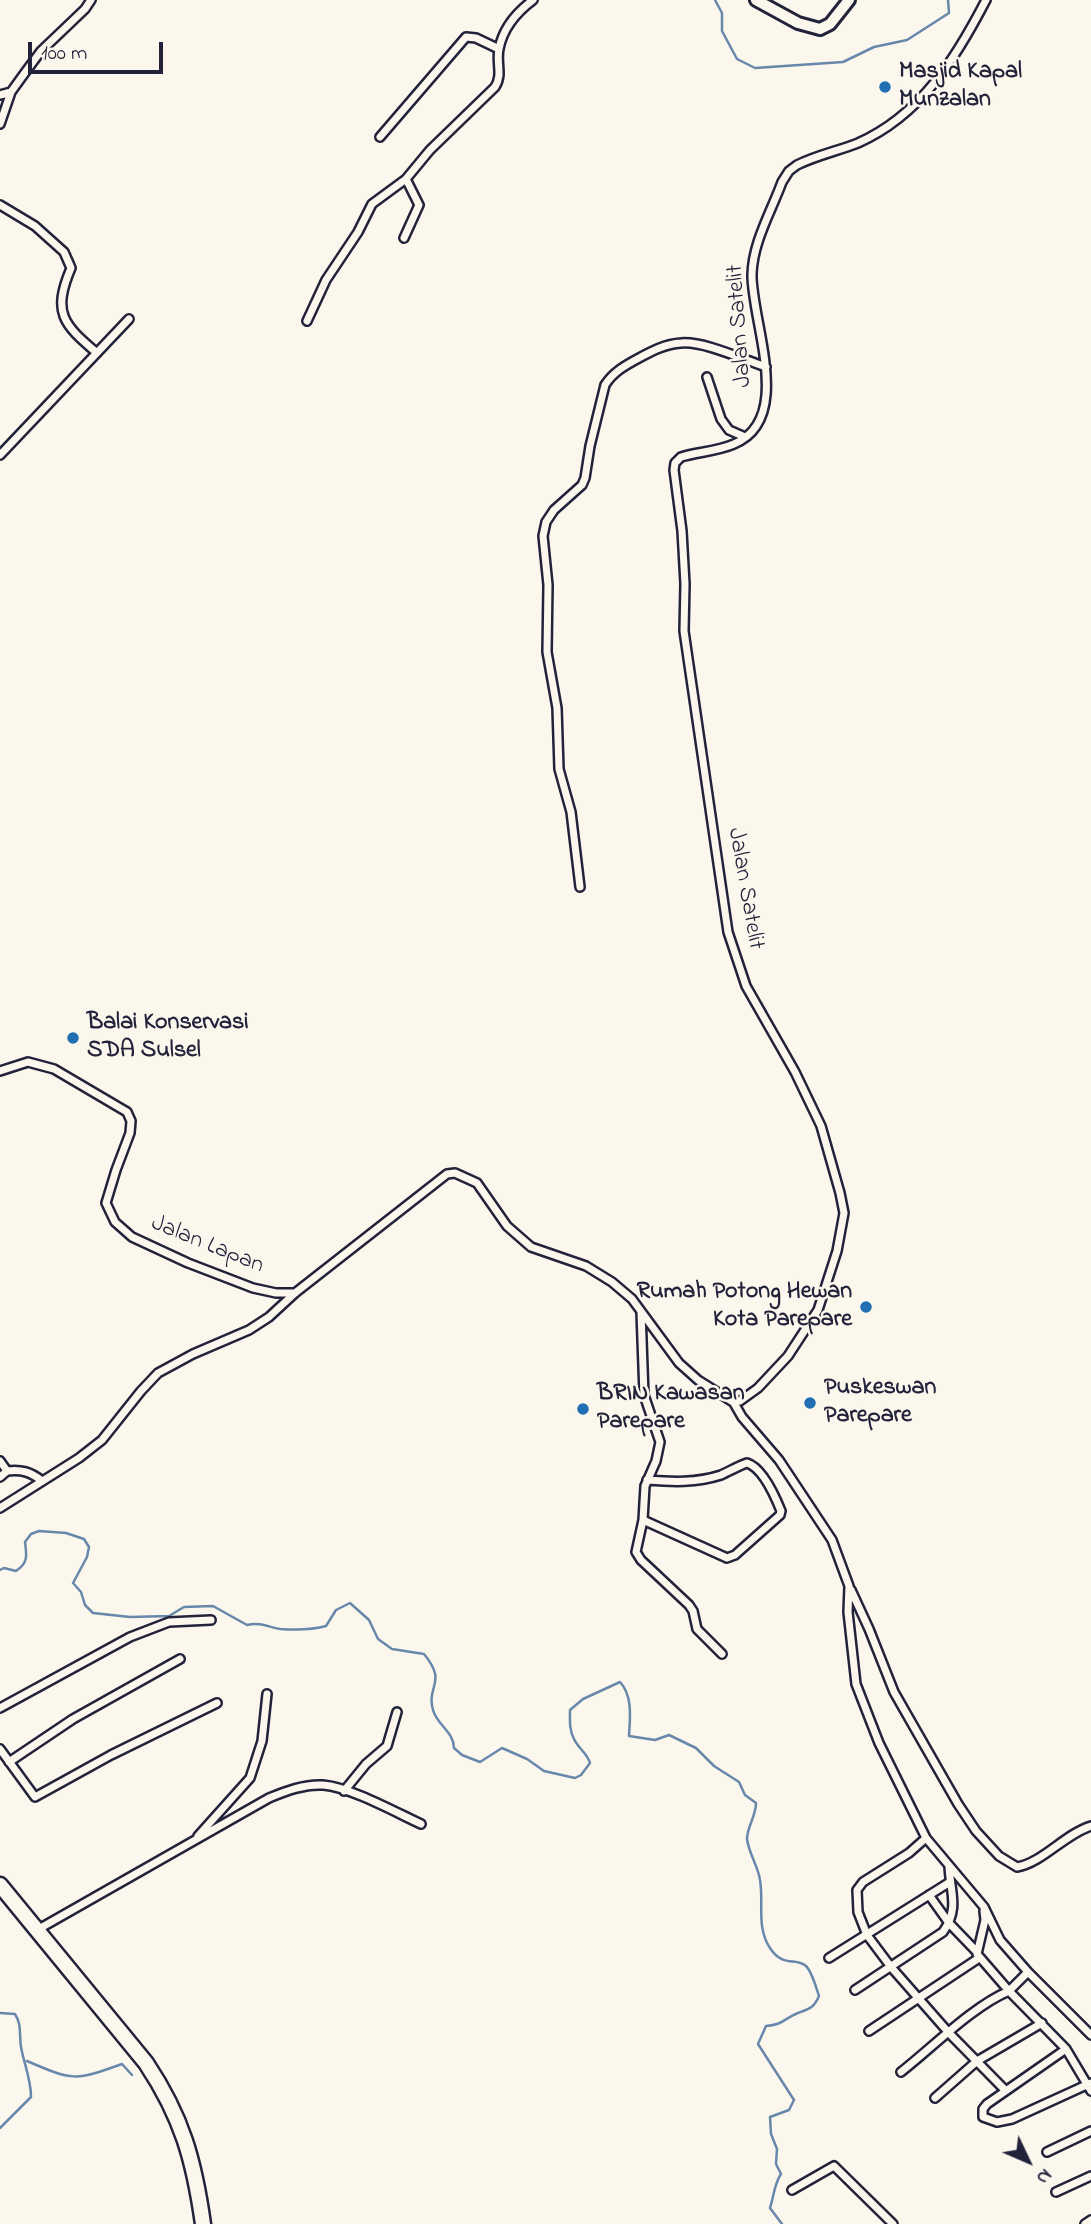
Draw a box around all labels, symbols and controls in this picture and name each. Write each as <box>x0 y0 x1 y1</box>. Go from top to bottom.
scale bar <box>32 28 166 72</box>
text: 100 m <box>41 39 87 69</box>
place label: Masjid Kapal Munzalan <box>899 59 1022 115</box>
marker: Masjid Kapal Munzalan <box>877 79 893 95</box>
street label: Jalan Satelit <box>722 264 760 388</box>
street label: Jalan Satelit <box>719 826 769 952</box>
place label: Balai Konservasi SDA Sulsel <box>87 1010 249 1066</box>
marker: Balai Konservasi SDA Sulsel <box>65 1030 81 1046</box>
street label: Jalan Lapan <box>146 1210 268 1282</box>
place label: Rumah Potong Hewan Kota Parepare <box>637 1279 852 1335</box>
marker: Rumah Potong Hewan Kota Parepare <box>858 1299 874 1315</box>
place label: Puskeswan Parepare <box>824 1375 936 1431</box>
place label: BRIN Kawasan Parepare <box>597 1381 745 1437</box>
marker: Puskeswan Parepare <box>802 1395 818 1411</box>
marker: BRIN Kawasan Parepare <box>575 1401 591 1417</box>
north arrow <box>993 2126 1063 2196</box>
text: N <box>1029 2162 1058 2190</box>

